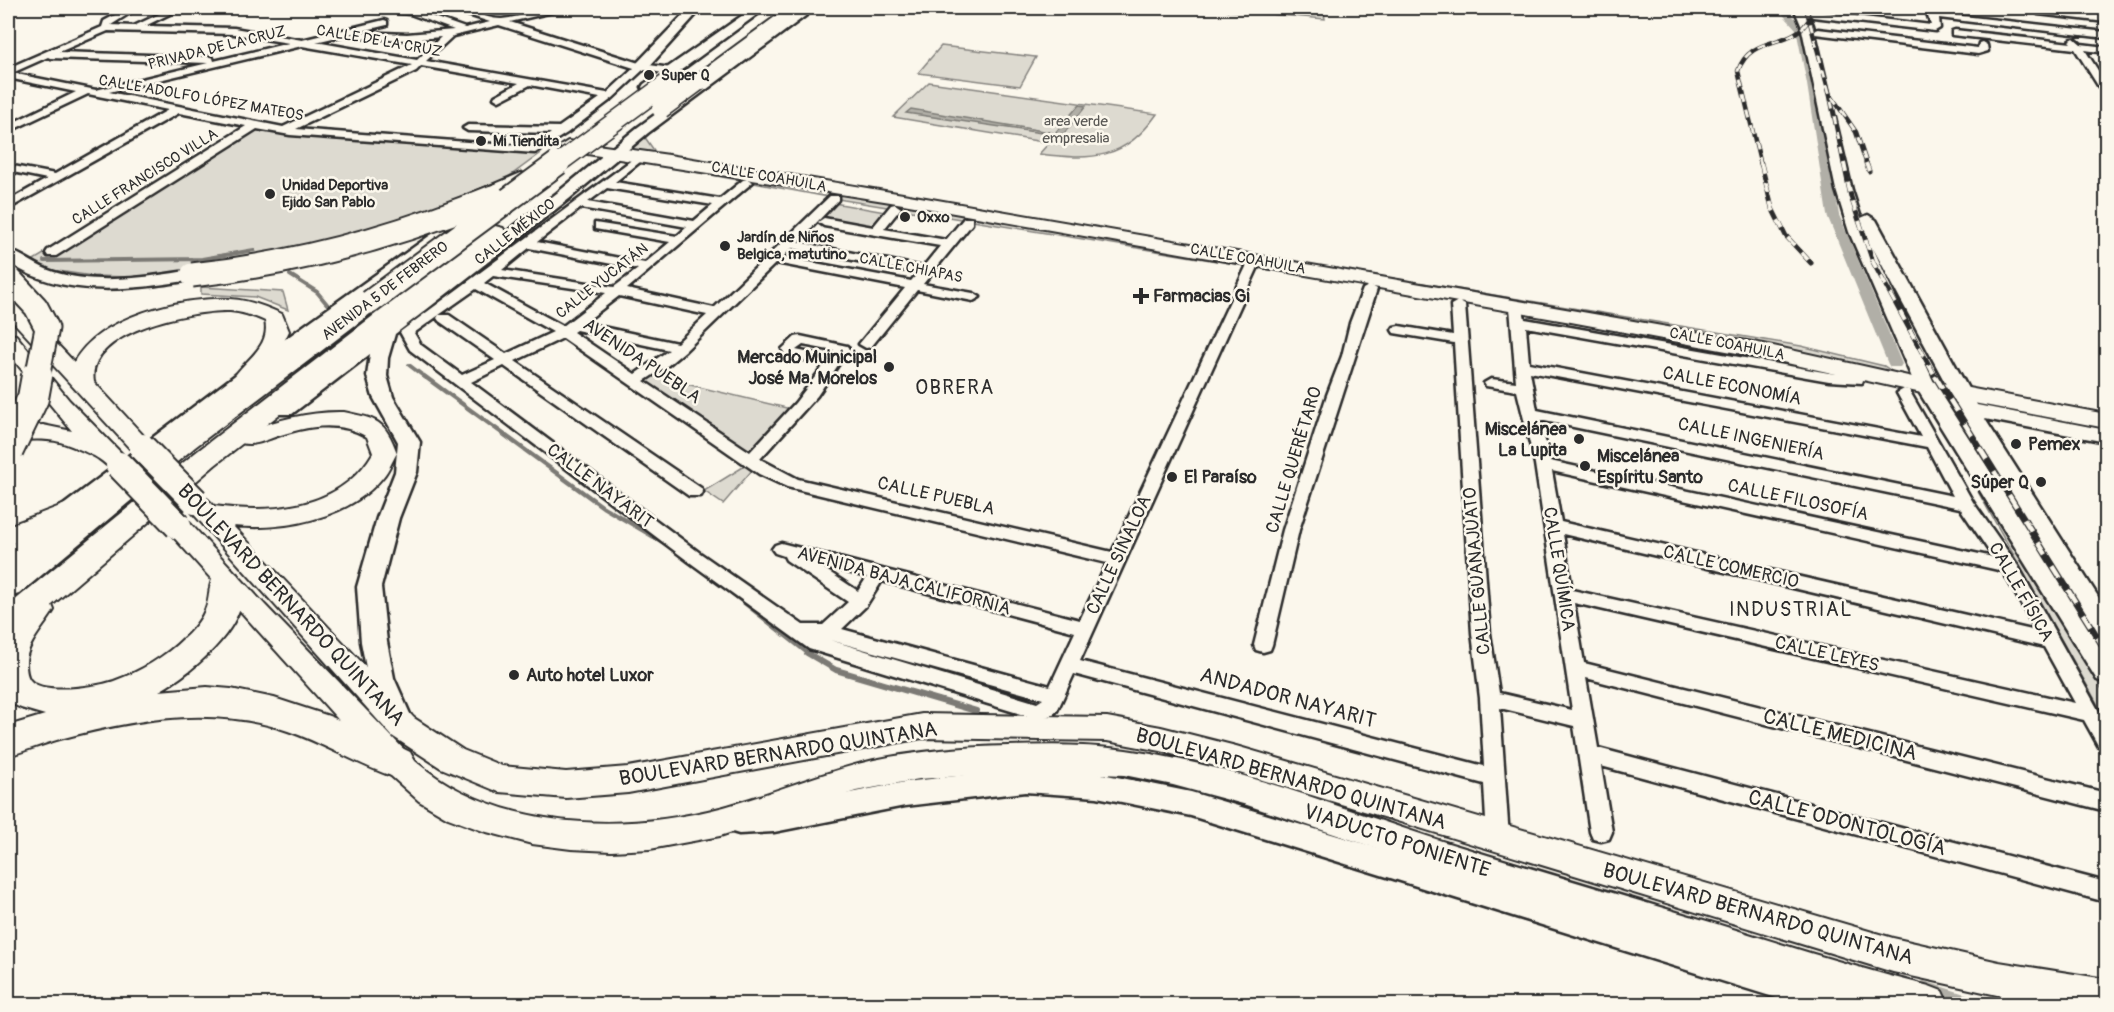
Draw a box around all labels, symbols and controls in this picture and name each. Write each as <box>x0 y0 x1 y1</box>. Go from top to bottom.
street label: CALLE DE LA CRUZ <box>315 21 443 61</box>
street label: PRIVADA DE LA CRUZ <box>146 22 288 74</box>
place label: Super Q <box>661 66 710 85</box>
marker: Super Q <box>642 68 656 82</box>
street label: CALLE ADOLFO LÓPEZ MATEOS <box>97 71 305 125</box>
park label: area verde empresalia <box>1043 112 1110 148</box>
street label: CALLE FRANCISCO VILLA <box>69 124 222 230</box>
place label: Mi Tiendita <box>493 132 559 151</box>
marker: Mi Tiendita <box>474 134 488 148</box>
street label: CALLE COAHUILA <box>710 158 828 197</box>
place label: Unidad Deportiva Ejido San Pablo <box>282 176 388 212</box>
marker: Unidad Deportiva Ejido San Pablo <box>263 187 277 201</box>
street label: CALLE MÉXICO <box>471 195 559 269</box>
place label: Oxxo <box>917 208 950 227</box>
marker: Oxxo <box>898 210 912 224</box>
place label: Jardín de Niños Belgica, matutino <box>737 228 847 264</box>
street label: AVENIDA 5 DE FEBRERO <box>318 237 452 345</box>
street label: CALLE YUCATÁN <box>552 239 652 323</box>
marker: Jardín de Niños Belgica, matutino <box>718 239 732 253</box>
street label: CALLE COAHUILA <box>1189 240 1307 279</box>
street label: CALLE CHIAPAS <box>858 249 964 287</box>
place label: Farmacias Gi <box>1153 285 1250 308</box>
marker: Farmacias Gi <box>1134 289 1148 303</box>
street label: AVENIDA PUEBLA <box>579 313 706 409</box>
street label: CALLE COAHUILA <box>1668 324 1786 365</box>
place label: Mercado Muinicipal José Ma. Morelos <box>737 346 878 390</box>
marker: Mercado Muinicipal José Ma. Morelos <box>882 360 896 374</box>
street label: CALLE ECONOMÍA <box>1661 361 1804 411</box>
district label: OBRERA <box>915 375 995 400</box>
street label: CALLE QUERÉTARO <box>1261 384 1327 536</box>
street label: CALLE INGENIERÍA <box>1676 412 1827 466</box>
place label: Miscelánea La Lupita <box>1485 418 1568 462</box>
marker: Miscelánea La Lupita <box>1572 432 1586 446</box>
place label: Pemex <box>2028 433 2081 456</box>
marker: Pemex <box>2009 437 2023 451</box>
street label: CALLE NAYARIT <box>542 438 658 534</box>
place label: Miscelánea Espíritu Santo <box>1597 445 1703 489</box>
marker: Miscelánea Espíritu Santo <box>1578 459 1592 473</box>
place label: El Paraíso <box>1184 466 1257 489</box>
marker: El Paraíso <box>1165 470 1179 484</box>
street label: CALLE PUEBLA <box>875 471 997 521</box>
place label: Súper Q <box>1970 471 2029 494</box>
street label: CALLE FILOSOFÍA <box>1725 474 1871 526</box>
marker: Súper Q <box>2034 475 2048 489</box>
street label: BOULEVARD BERNARDO QUINTANA <box>171 478 411 732</box>
street label: CALLE GUANAJUATO <box>1458 486 1496 656</box>
street label: CALLE SINALOA <box>1081 491 1157 618</box>
street label: CALLE QUÍMICA <box>1538 505 1580 633</box>
street label: CALLE FÍSICA <box>1983 538 2059 646</box>
street label: CALLE COMERCIO <box>1661 540 1801 594</box>
street label: AVENIDA BAJA CALIFORNIA <box>795 541 1013 621</box>
district label: INDUSTRIAL <box>1729 597 1853 622</box>
street label: CALLE LEYES <box>1773 631 1881 677</box>
street label: ANDADOR NAYARIT <box>1197 662 1379 735</box>
place label: Auto hotel Luxor <box>526 664 654 687</box>
marker: Auto hotel Luxor <box>507 668 521 682</box>
street label: CALLE MEDICINA <box>1760 703 1920 767</box>
street label: BOULEVARD BERNARDO QUINTANA <box>617 716 939 792</box>
street label: BOULEVARD BERNARDO QUINTANA <box>1133 722 1449 836</box>
street label: CALLE ODONTOLOGÍA <box>1745 784 1949 862</box>
street label: VIADUCTO PONIENTE <box>1300 798 1494 884</box>
street label: BOULEVARD BERNARDO QUINTANA <box>1600 857 1916 971</box>

